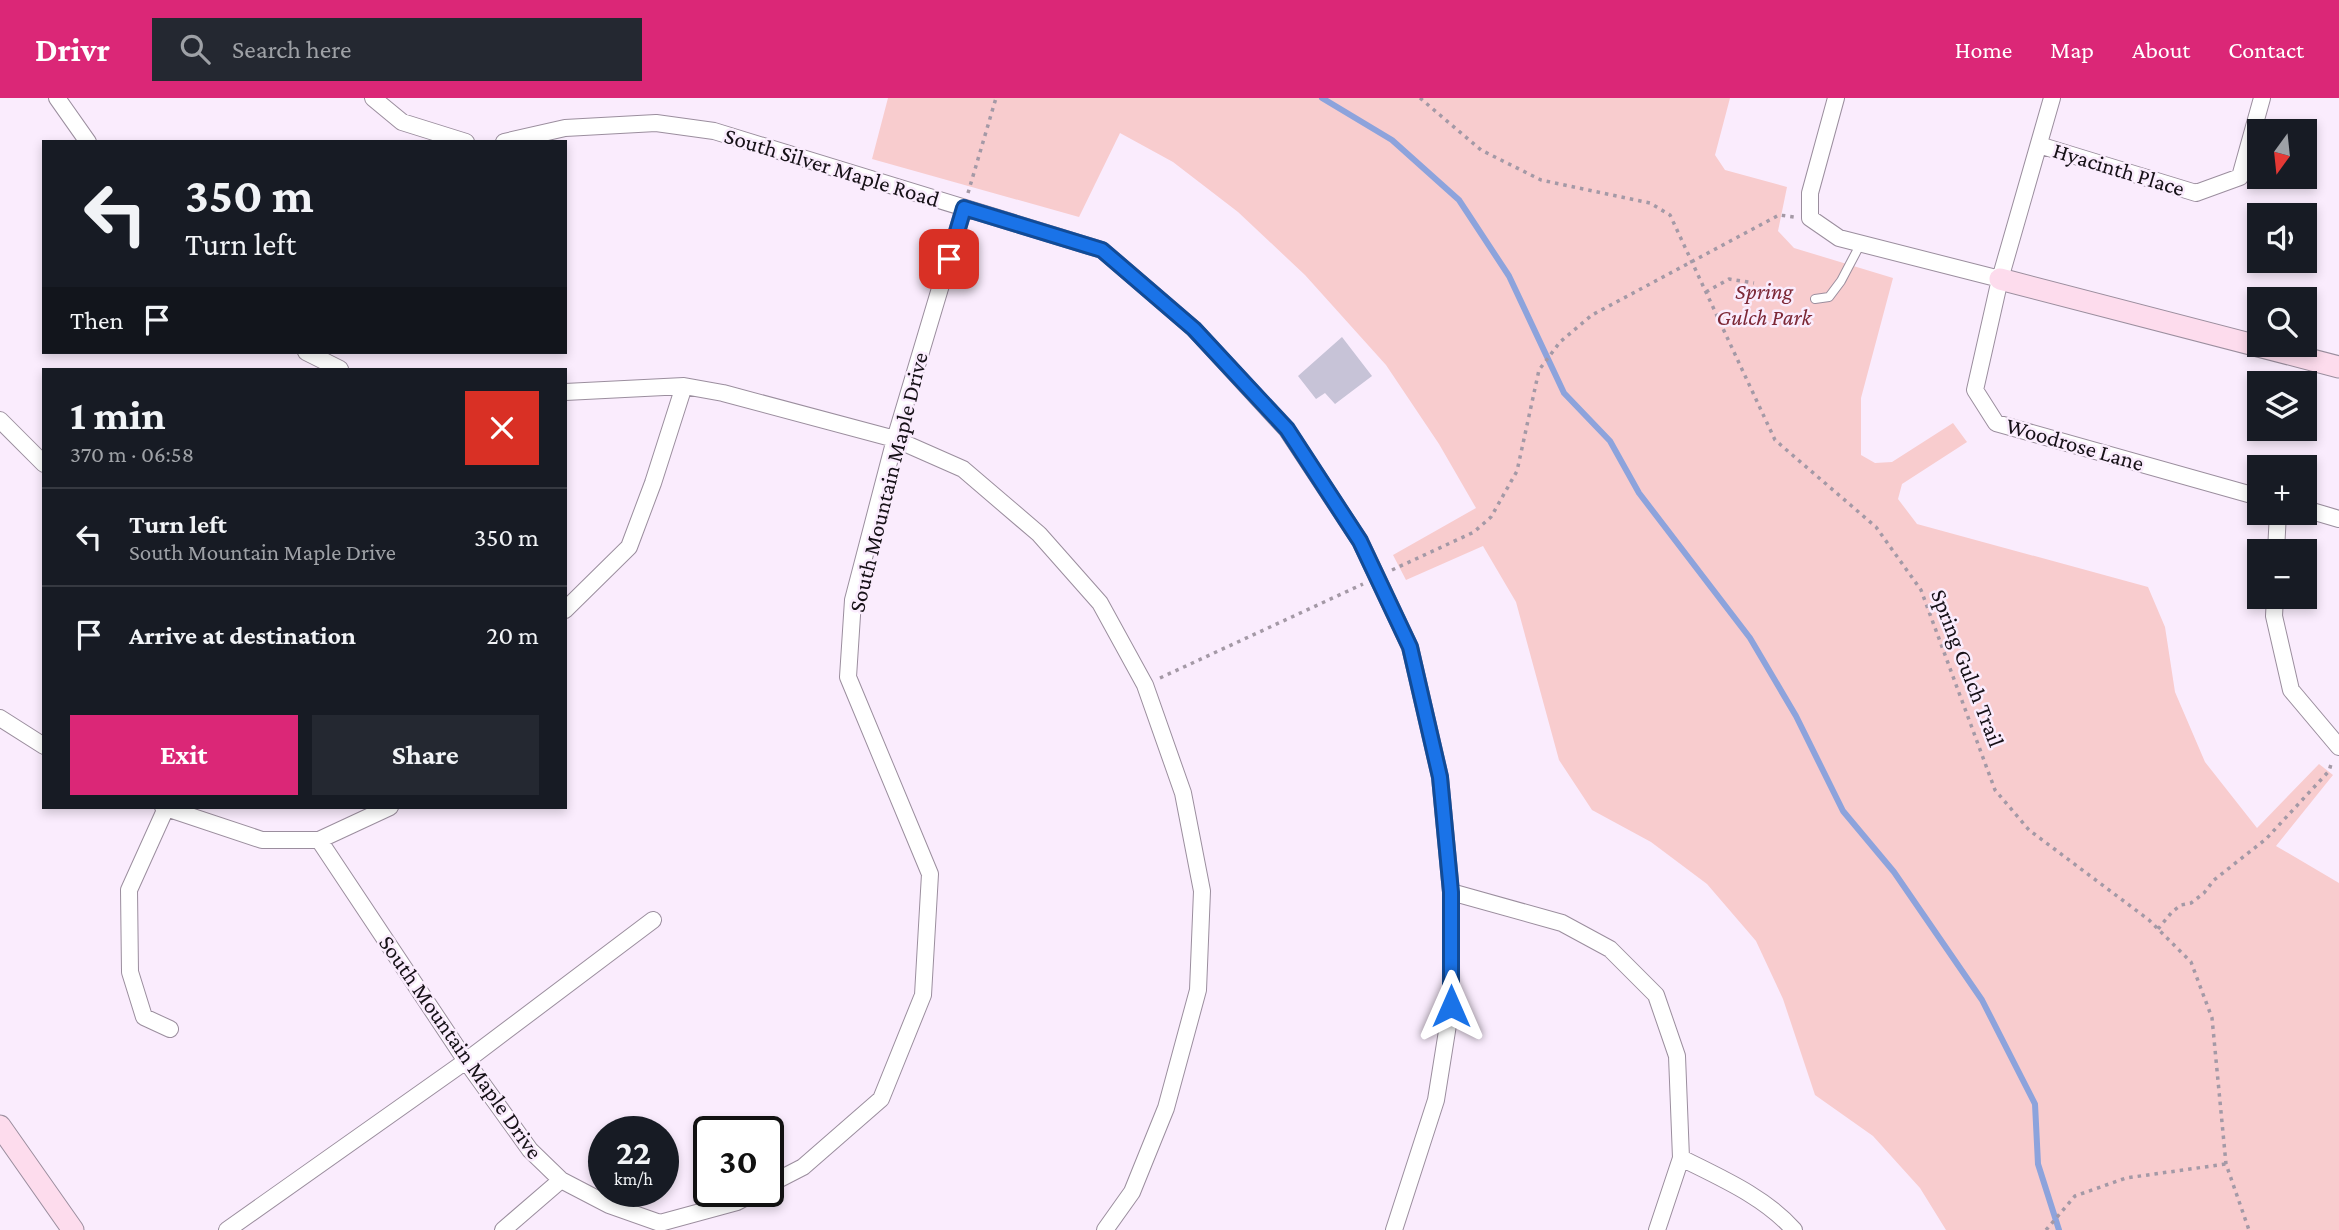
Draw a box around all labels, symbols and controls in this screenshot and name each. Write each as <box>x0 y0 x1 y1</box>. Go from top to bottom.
search box <box>152 18 642 81</box>
icon: search <box>176 30 214 68</box>
text: Drivr <box>35 31 110 68</box>
text: Search here <box>232 35 351 64</box>
text: Home <box>1955 36 2012 63</box>
text: Map <box>2050 36 2094 63</box>
text: About <box>2132 36 2190 63</box>
text: Contact <box>2228 36 2304 63</box>
north arrow <box>2247 119 2317 189</box>
map controls <box>2247 119 2317 609</box>
street label: South Silver Maple Road <box>721 122 943 212</box>
street label: Hyacinth Place <box>2050 137 2188 201</box>
icon: left <box>70 168 161 259</box>
text: 350 m <box>185 168 314 223</box>
button: sound <box>2247 203 2317 273</box>
text: Turn left <box>185 226 296 262</box>
pin <box>919 229 979 289</box>
icon: arrive <box>930 240 968 278</box>
park label: Spring Gulch Park <box>1717 278 1812 330</box>
button: search <box>2247 287 2317 357</box>
icon: arrive <box>138 301 176 339</box>
text: Then <box>70 306 124 335</box>
street label: South Mountain Maple Drive <box>843 349 933 615</box>
button: layers <box>2247 371 2317 441</box>
text: 1 min <box>70 391 166 438</box>
button: close <box>465 391 539 465</box>
street label: Woodrose Lane <box>2003 412 2147 476</box>
text: 370 m · 06:58 <box>70 441 194 467</box>
button: + <box>2247 455 2317 525</box>
text: Turn left <box>129 510 227 539</box>
icon: left <box>70 518 108 556</box>
text: 350 m <box>474 523 539 552</box>
text: South Mountain Maple Drive <box>129 539 396 565</box>
button: − <box>2247 539 2317 609</box>
street label: Spring Gulch Trail <box>1926 586 2010 750</box>
icon: arrive <box>70 616 108 654</box>
text: Arrive at destination <box>129 621 356 650</box>
text: 20 m <box>486 621 539 650</box>
button: Exit <box>70 715 298 795</box>
button: Share <box>312 715 539 795</box>
street label: South Mountain Maple Drive <box>374 930 548 1164</box>
position arrow <box>1414 969 1488 1043</box>
speed limit sign: 30 <box>693 1116 784 1207</box>
text: 22 <box>616 1133 651 1172</box>
text: km/h <box>614 1169 653 1189</box>

